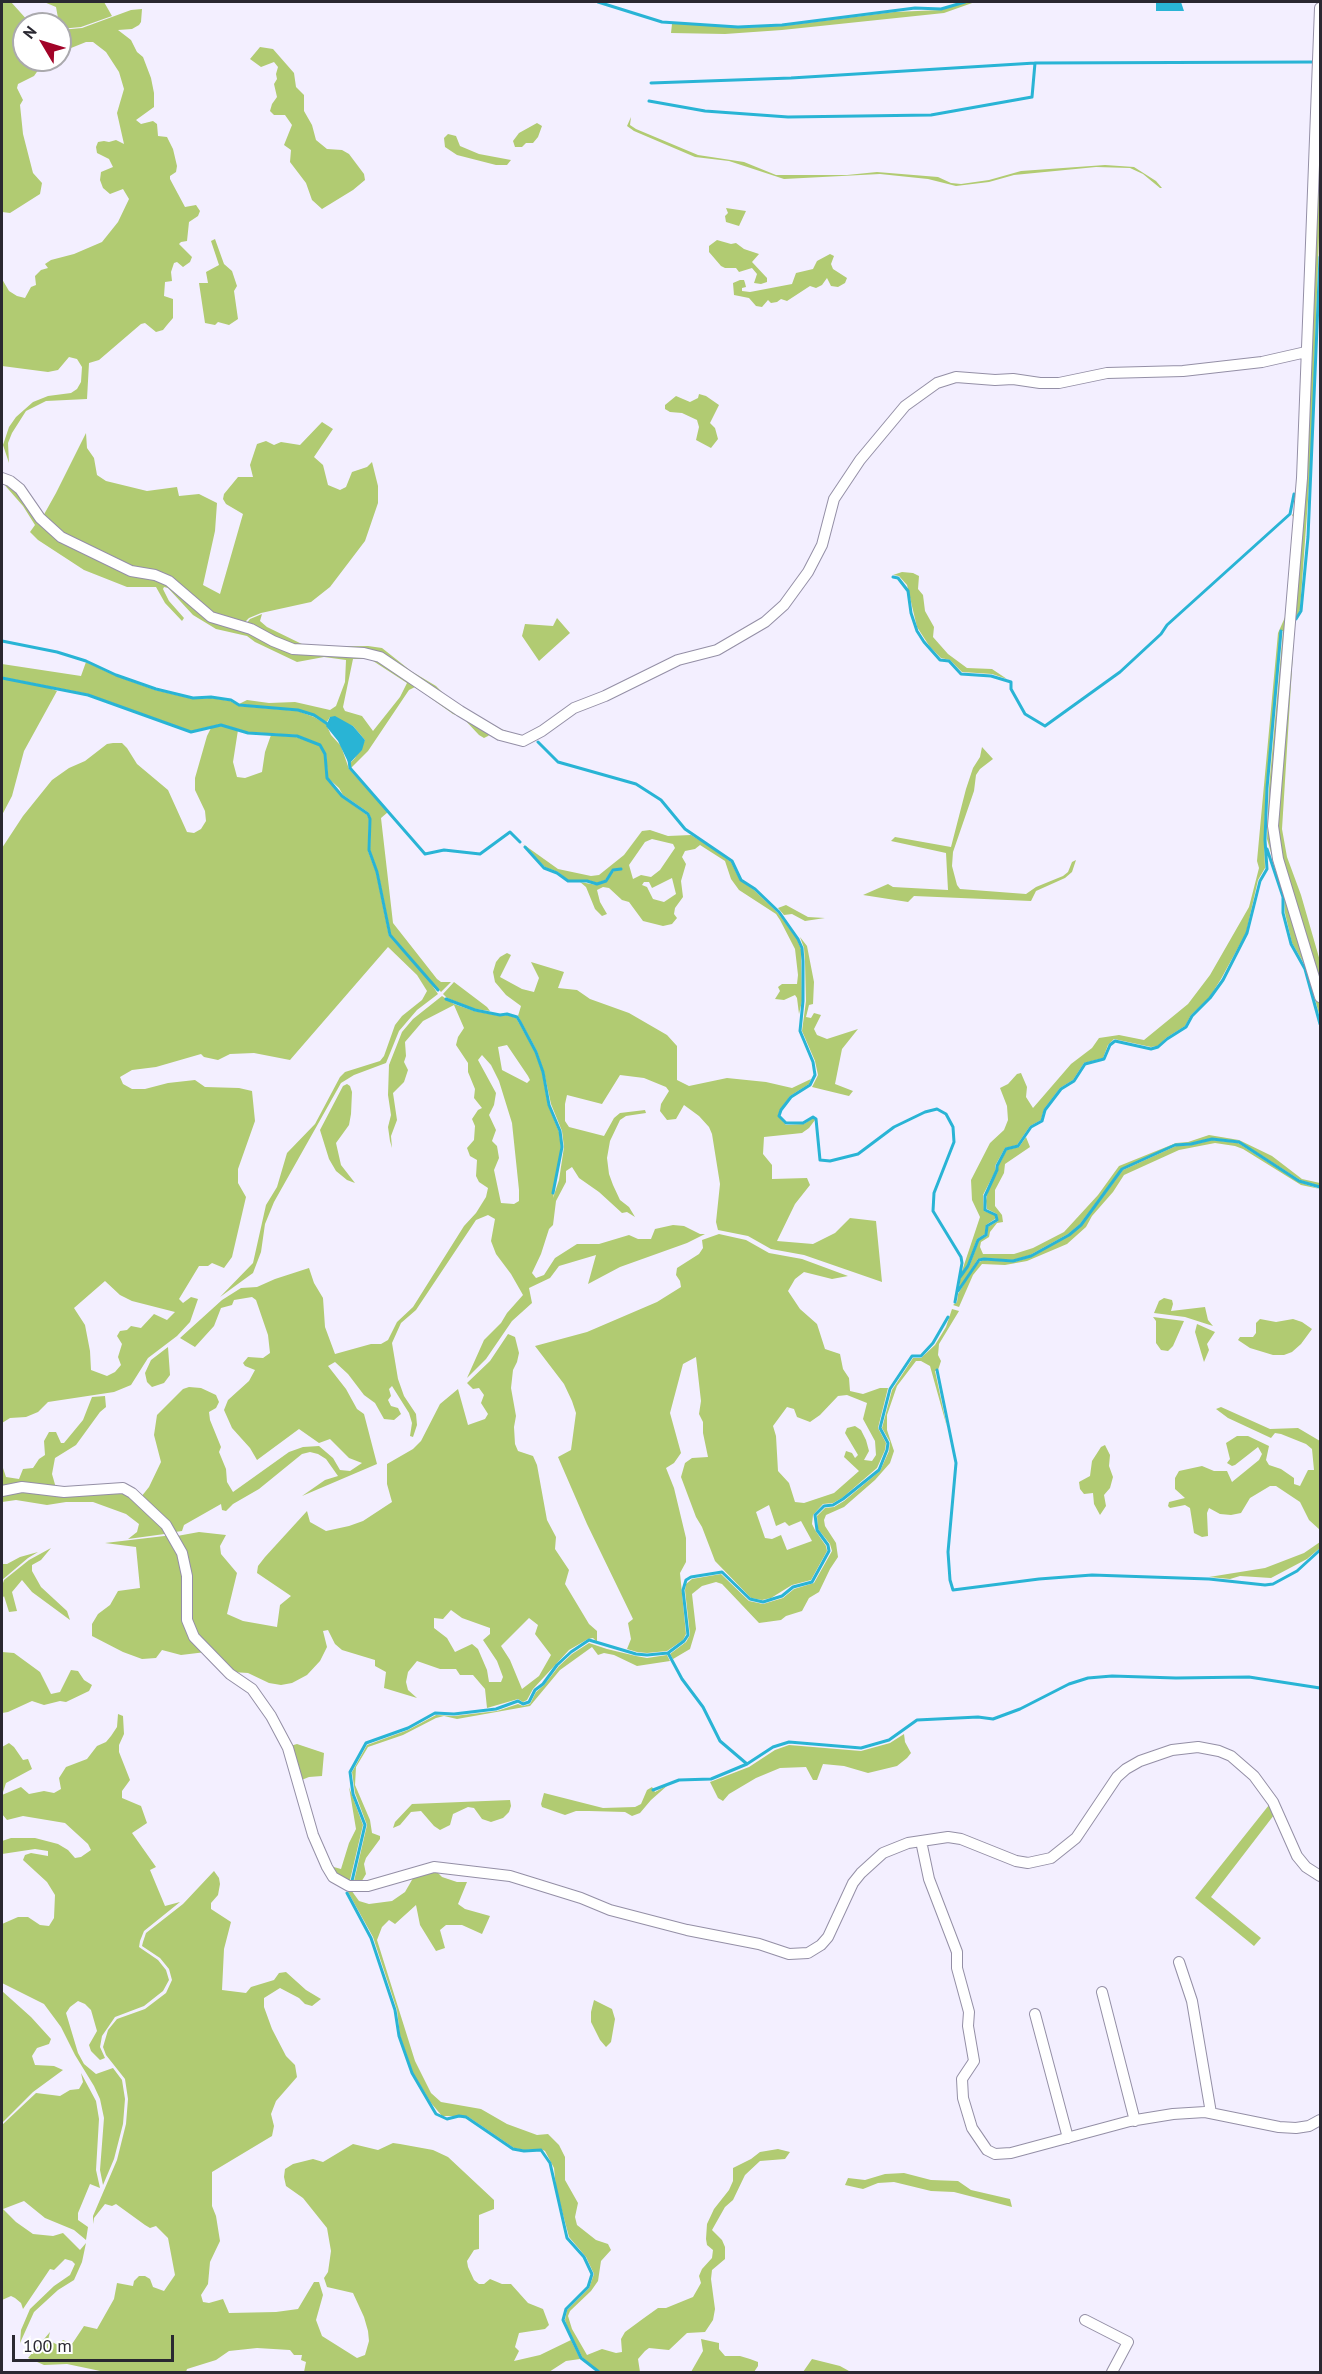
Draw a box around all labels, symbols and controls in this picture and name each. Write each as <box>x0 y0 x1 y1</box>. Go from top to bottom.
north arrow <box>12 12 72 72</box>
text: N <box>18 22 41 42</box>
scale bar <box>15 2323 177 2361</box>
text: 100 m <box>23 2334 72 2357</box>

